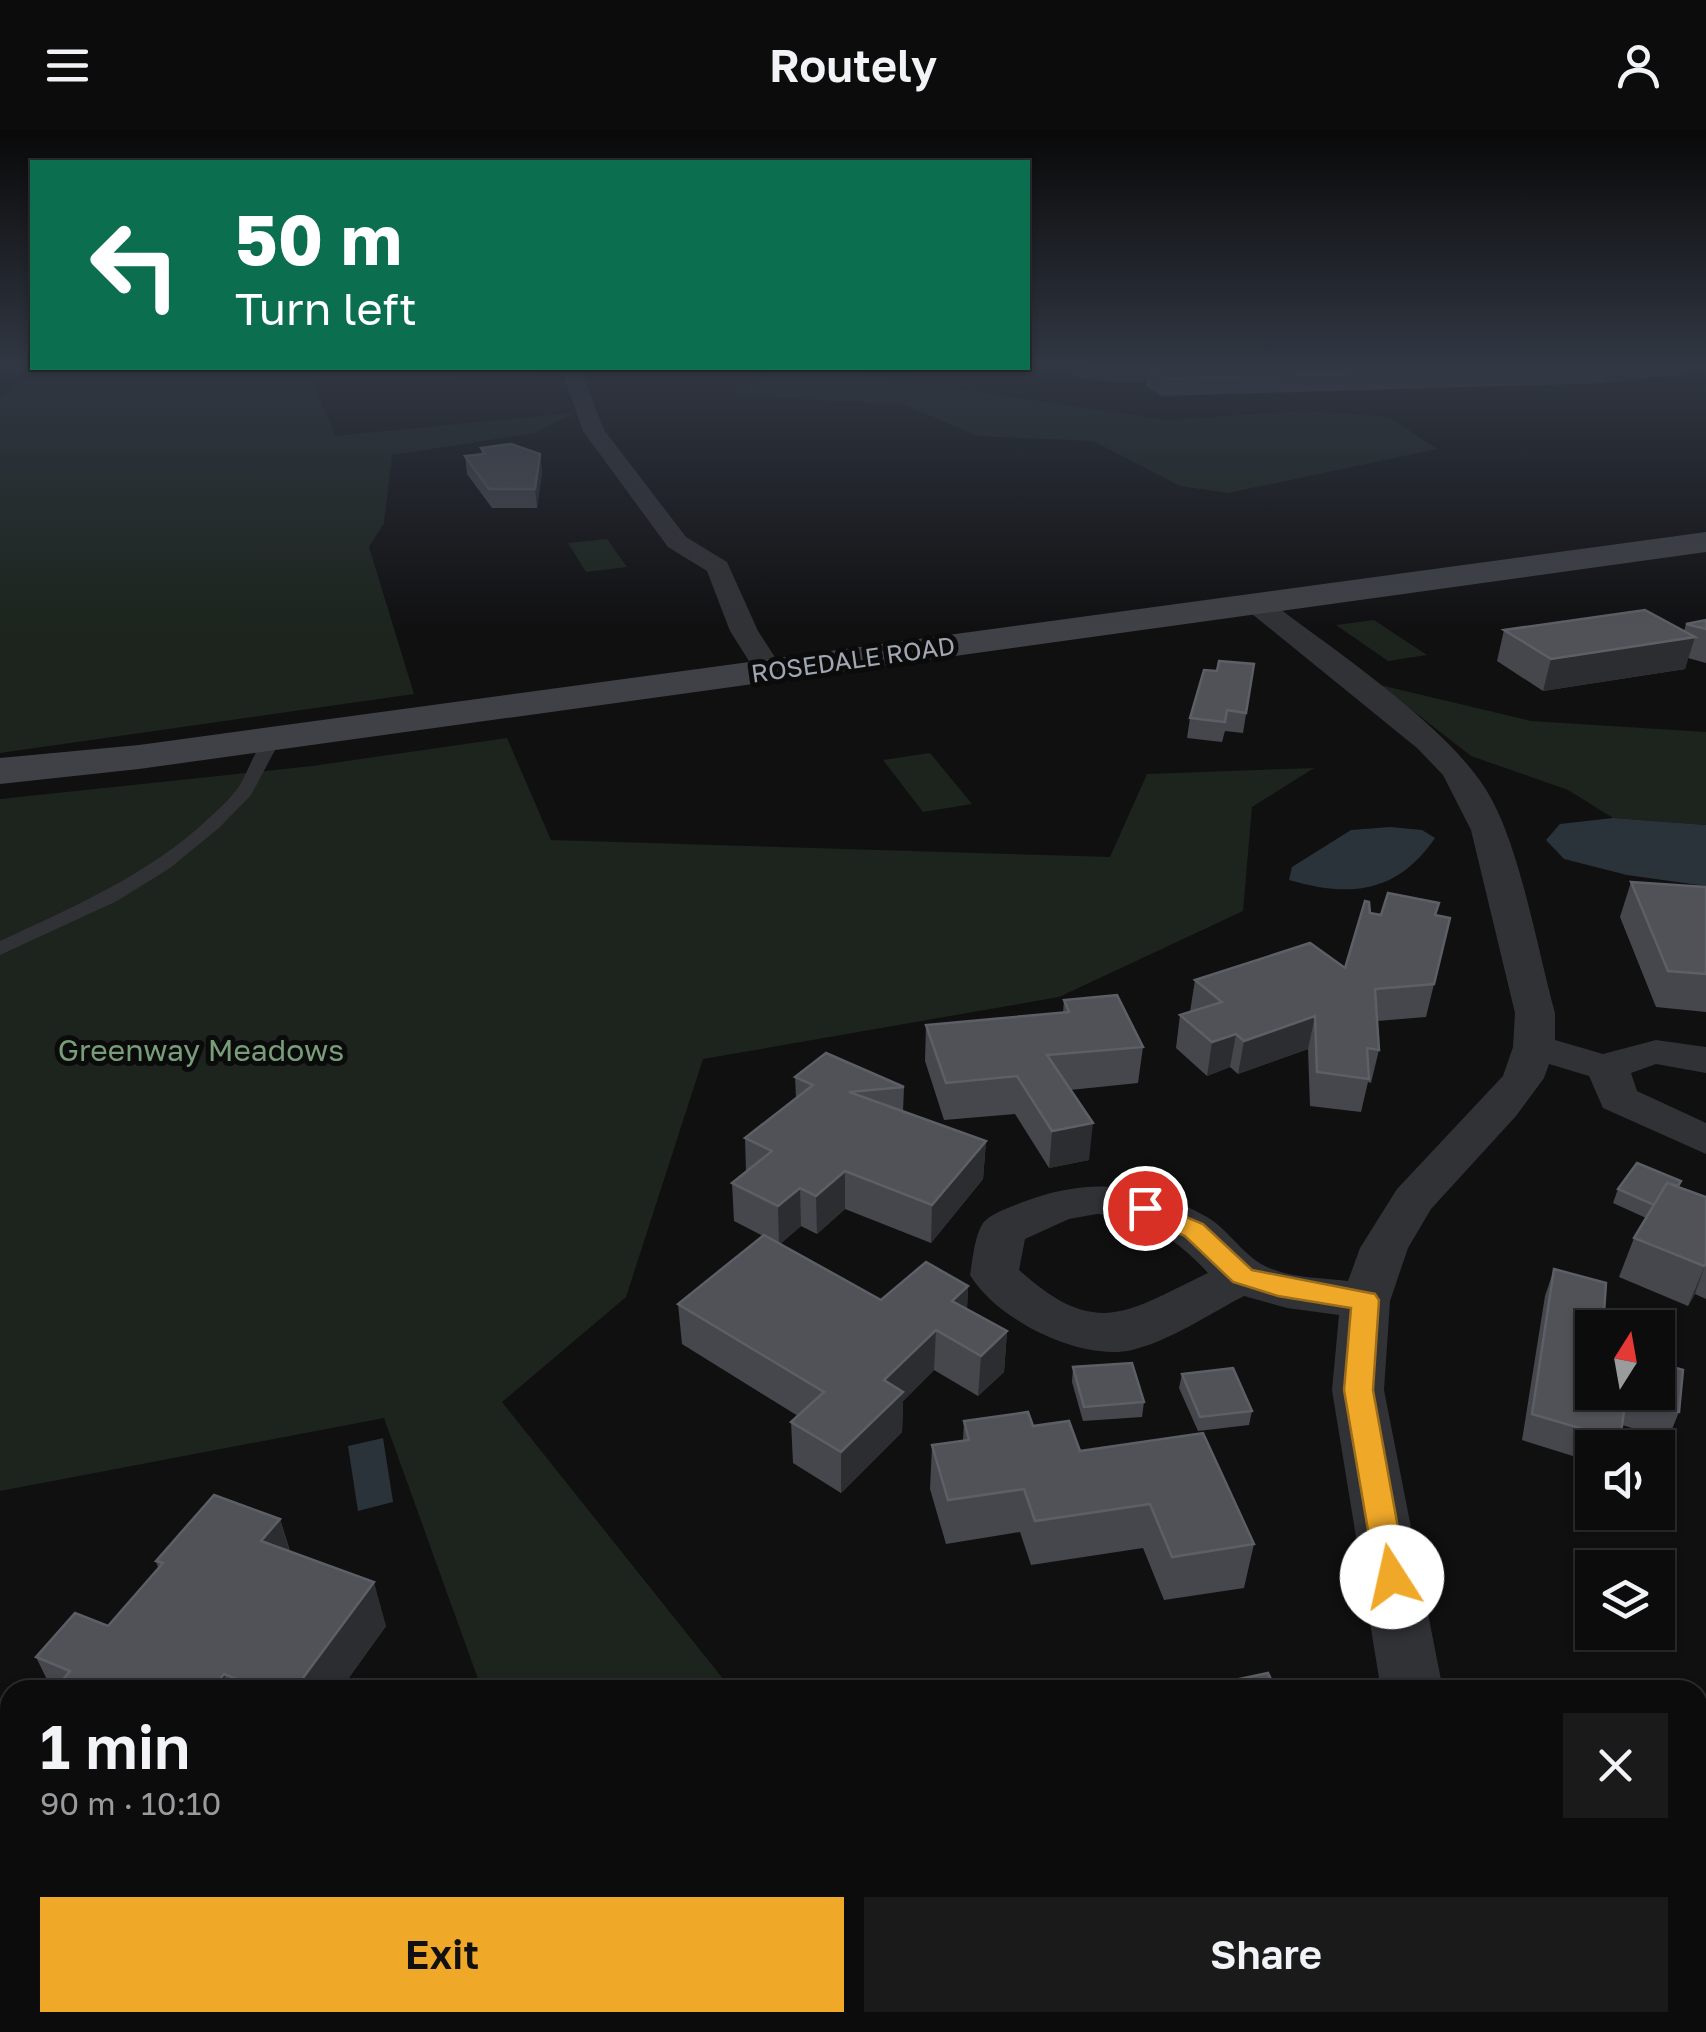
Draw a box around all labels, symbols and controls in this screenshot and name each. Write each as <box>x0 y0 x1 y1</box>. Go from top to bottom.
icon: menu <box>40 38 95 93</box>
text: Routely <box>769 38 937 92</box>
icon: person <box>1611 38 1666 93</box>
text: 50 m <box>235 196 402 280</box>
icon: left <box>70 200 200 330</box>
text: Turn left <box>235 281 417 335</box>
street label: ROSEDALE ROAD <box>749 629 957 689</box>
park label: Greenway Meadows <box>58 1032 344 1068</box>
pin <box>1103 1166 1188 1251</box>
icon: arrive <box>1118 1181 1173 1236</box>
north arrow <box>1575 1310 1675 1410</box>
map controls <box>1575 1310 1675 1650</box>
button: sound <box>1575 1430 1675 1530</box>
position arrow <box>1340 1525 1444 1629</box>
button: layers <box>1575 1550 1675 1650</box>
text: 1 min <box>40 1710 190 1782</box>
button: close <box>1563 1713 1668 1818</box>
text: 90 m · 10:10 <box>40 1784 221 1822</box>
button: Exit <box>40 1897 844 2012</box>
button: Share <box>864 1897 1668 2012</box>

